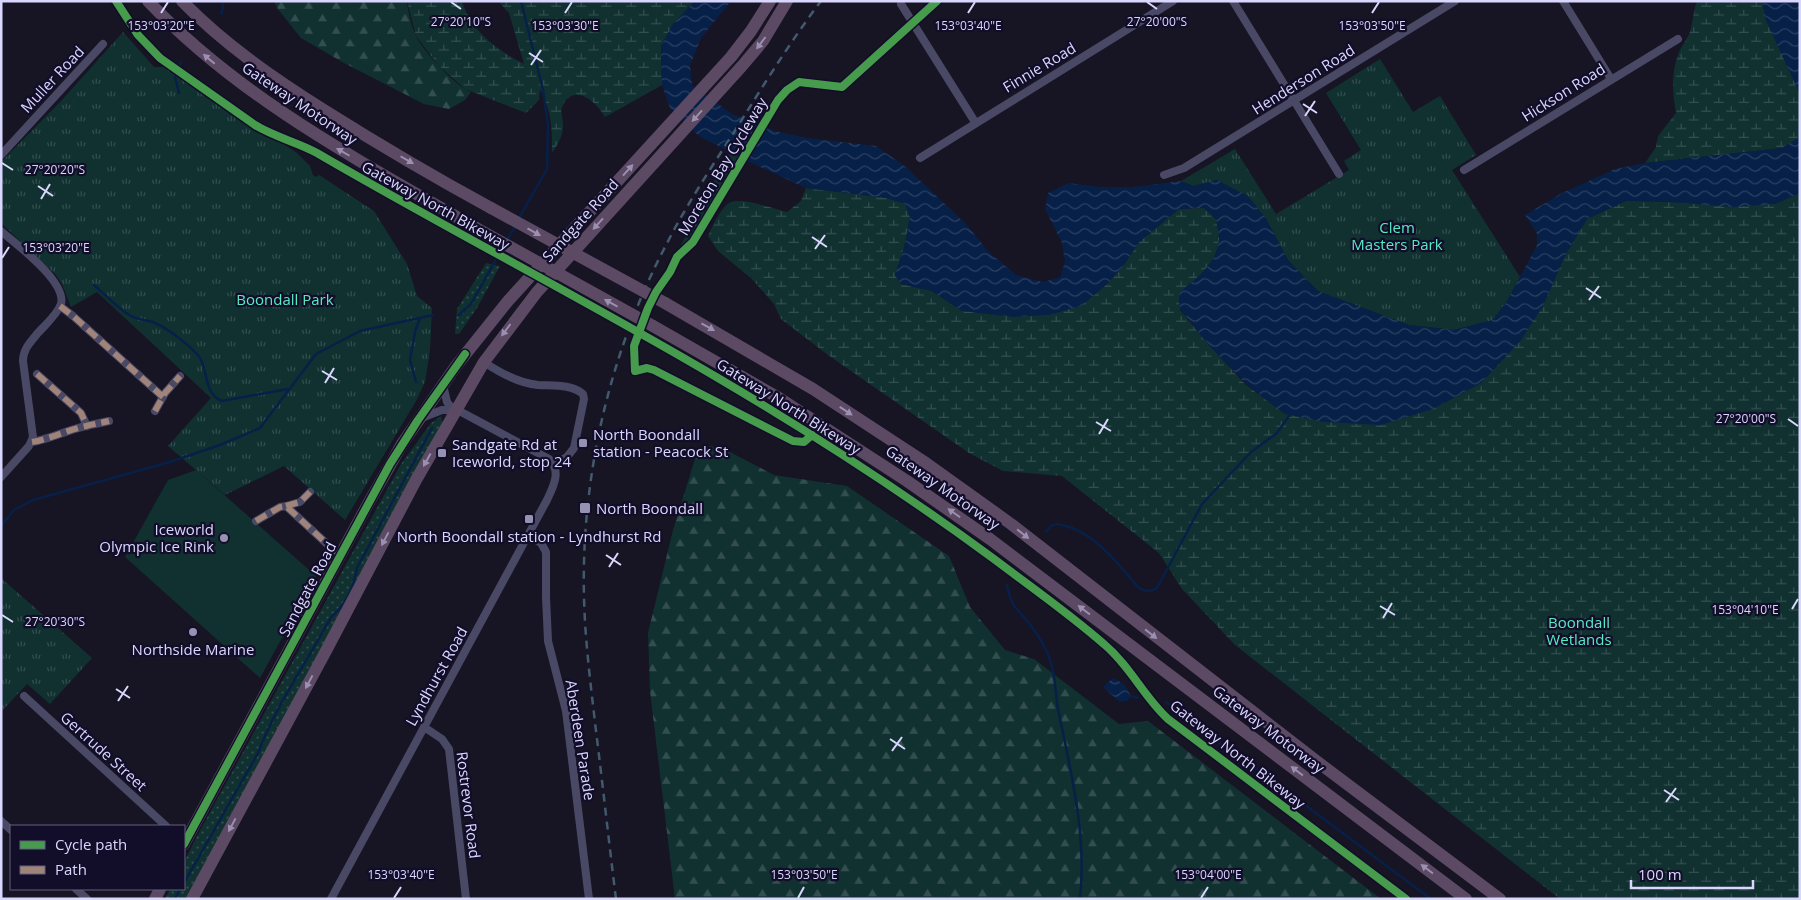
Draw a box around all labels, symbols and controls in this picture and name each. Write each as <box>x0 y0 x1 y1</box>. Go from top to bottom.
text: 27°20'10"S <box>431 13 491 30</box>
text: 27°20'00"S <box>1127 13 1187 30</box>
text: 153°03'20"E <box>127 17 195 34</box>
text: 153°03'30"E <box>531 17 599 34</box>
text: 153°03'40"E <box>934 17 1002 34</box>
text: 153°03'50"E <box>1338 17 1406 34</box>
one-way arrow <box>756 36 766 50</box>
street label: Finnie Road <box>999 37 1079 97</box>
street label: Henderson Road <box>1248 39 1358 119</box>
street label: Muller Road <box>16 41 88 117</box>
one-way arrow <box>203 54 216 65</box>
street label: Gateway Motorway <box>238 57 362 149</box>
street label: Hickson Road <box>1517 58 1609 126</box>
street label: Moreton Bay Cycleway <box>673 93 771 239</box>
one-way arrow <box>691 110 702 123</box>
one-way arrow <box>336 147 349 156</box>
street label: Gateway North Bikeway <box>358 156 514 254</box>
one-way arrow <box>400 156 413 165</box>
text: 27°20'20"S <box>25 161 85 178</box>
one-way arrow <box>622 165 634 177</box>
street label: Sandgate Road <box>537 174 623 266</box>
park label: Clem Masters Park <box>1351 217 1443 254</box>
one-way arrow <box>592 218 604 230</box>
one-way arrow <box>527 227 540 236</box>
text: 153°03'20"E <box>22 239 90 256</box>
park label: Boondall Park <box>236 289 334 309</box>
one-way arrow <box>604 298 617 307</box>
one-way arrow <box>501 323 512 336</box>
one-way arrow <box>701 323 714 332</box>
street label: Gateway North Bikeway <box>713 353 865 459</box>
one-way arrow <box>840 407 853 416</box>
text: 27°20'00"S <box>1716 410 1776 427</box>
place label: North Boondall station - Peacock St <box>593 424 728 461</box>
place label: Sandgate Rd at Iceworld, stop 24 <box>452 434 571 471</box>
marker: North Boondall station - Peacock St <box>577 437 589 449</box>
street label: Gateway Motorway <box>882 440 1004 534</box>
marker: Sandgate Rd at Iceworld, stop 24 <box>436 447 448 459</box>
one-way arrow <box>423 453 431 468</box>
place label: North Boondall <box>596 498 703 518</box>
marker: North Boondall <box>578 501 592 515</box>
one-way arrow <box>947 508 960 518</box>
marker: North Boondall station - Lyndhurst Rd <box>523 513 535 525</box>
place label: Iceworld Olympic Ice Rink <box>99 519 214 556</box>
place label: North Boondall station - Lyndhurst Rd <box>397 526 661 546</box>
one-way arrow <box>1016 528 1029 539</box>
one-way arrow <box>381 531 389 546</box>
marker: Iceworld Olympic Ice Rink <box>218 532 230 544</box>
street label: Sandgate Road <box>274 538 340 640</box>
text: 153°04'10"E <box>1711 601 1779 618</box>
one-way arrow <box>1077 605 1091 615</box>
park label: Boondall Wetlands <box>1546 612 1612 649</box>
text: 27°20'30"S <box>25 613 85 630</box>
street label: Lyndhurst Road <box>400 623 472 729</box>
marker: Northside Marine <box>187 626 199 638</box>
one-way arrow <box>1144 628 1157 639</box>
place label: Northside Marine <box>132 639 254 659</box>
one-way arrow <box>305 675 313 690</box>
street label: Aberdeen Parade <box>562 678 600 802</box>
street label: Gateway Motorway <box>1209 680 1329 778</box>
street label: Gateway North Bikeway <box>1166 695 1310 813</box>
street label: Gertrude Street <box>57 707 151 795</box>
street label: Rostrevor Road <box>453 750 485 860</box>
one-way arrow <box>1291 766 1304 777</box>
one-way arrow <box>228 818 236 833</box>
legend <box>10 825 185 890</box>
text: Cycle path <box>55 834 127 854</box>
scale bar <box>1631 858 1754 890</box>
text: Path <box>55 859 87 879</box>
one-way arrow <box>1421 864 1434 875</box>
text: 100 m <box>1638 864 1682 884</box>
text: 153°03'40"E <box>367 866 435 883</box>
text: 153°03'50"E <box>770 866 838 883</box>
text: 153°04'00"E <box>1174 866 1242 883</box>

